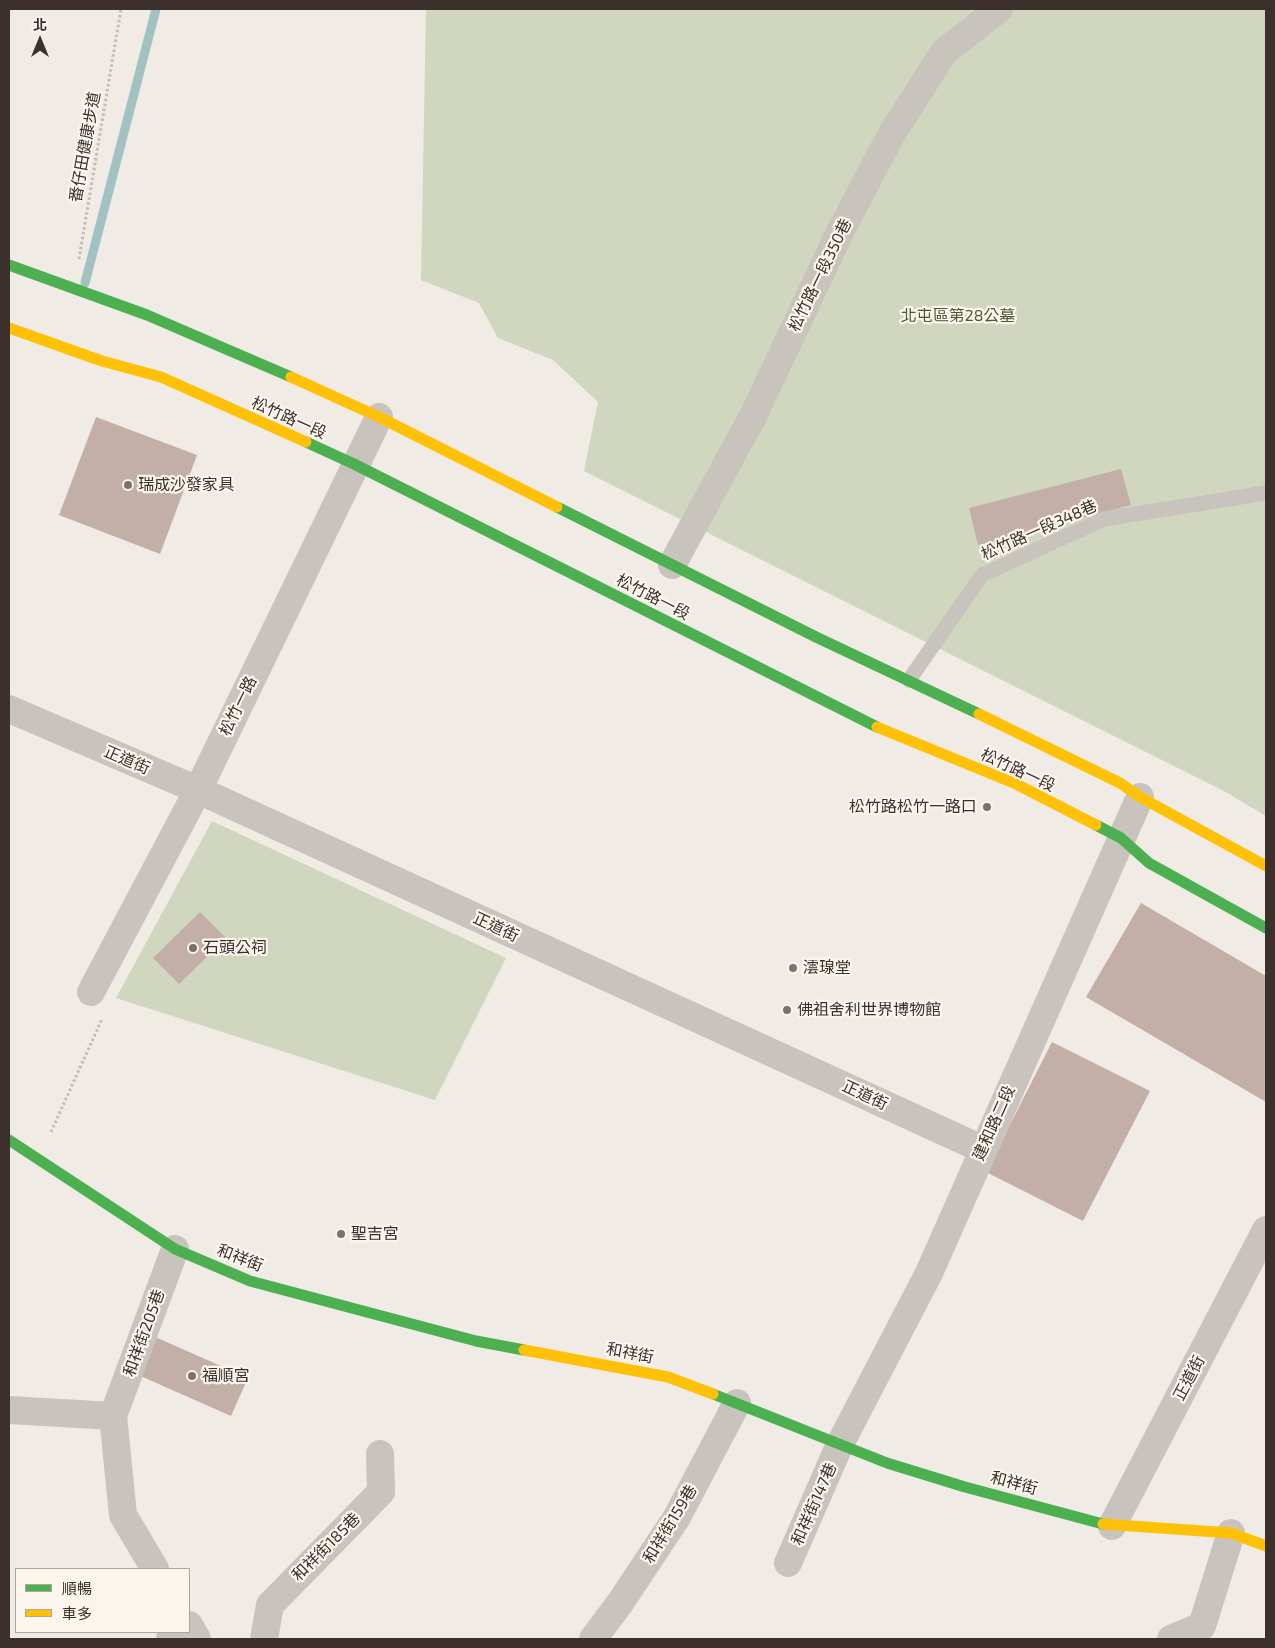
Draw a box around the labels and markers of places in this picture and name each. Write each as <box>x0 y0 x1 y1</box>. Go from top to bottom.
place label: 瑞成沙發家具 <box>138 475 234 495</box>
marker: 瑞成沙發家具 <box>122 479 134 491</box>
place label: 松竹路松竹一路口 <box>849 797 977 817</box>
marker: 松竹路松竹一路口 <box>981 801 993 813</box>
place label: 石頭公祠 <box>203 938 267 958</box>
marker: 石頭公祠 <box>187 942 199 954</box>
place label: 澐瑔堂 <box>803 958 851 978</box>
marker: 澐瑔堂 <box>787 962 799 974</box>
place label: 佛祖舍利世界博物館 <box>797 1000 941 1020</box>
marker: 佛祖舍利世界博物館 <box>781 1004 793 1016</box>
place label: 聖吉宮 <box>351 1224 399 1244</box>
marker: 聖吉宮 <box>335 1228 347 1240</box>
place label: 福順宮 <box>202 1366 250 1386</box>
marker: 福順宮 <box>186 1370 198 1382</box>

